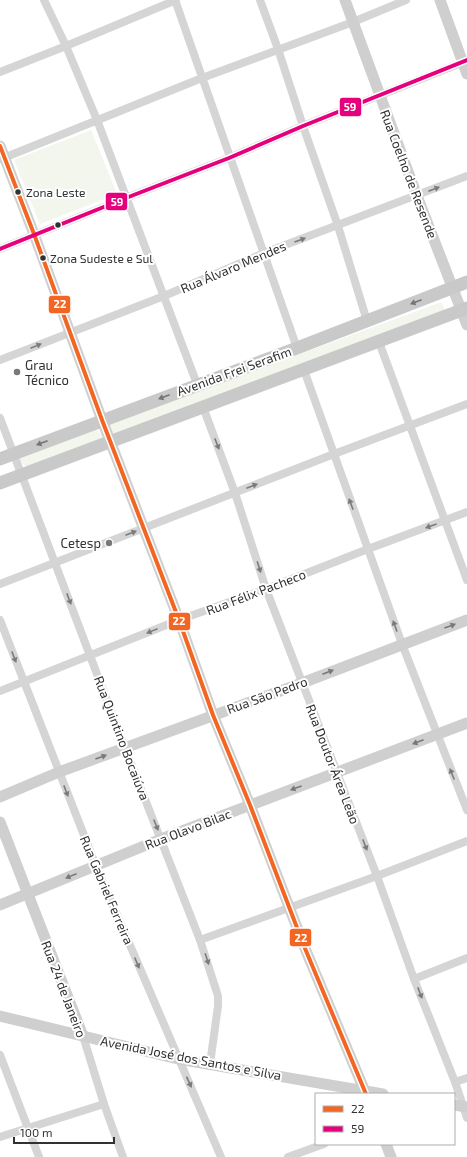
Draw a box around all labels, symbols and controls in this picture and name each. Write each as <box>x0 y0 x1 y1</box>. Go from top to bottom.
line badge: 59 <box>339 97 362 117</box>
text: 59 <box>344 100 356 113</box>
street label: Rua Coelho de Resende <box>377 107 441 241</box>
place label: Zona Leste <box>26 185 86 199</box>
one-way arrow <box>429 186 440 192</box>
marker: Zona Leste <box>13 187 23 197</box>
line badge: 59 <box>105 192 128 211</box>
text: 59 <box>111 195 123 208</box>
unlabelled marker <box>53 220 63 230</box>
one-way arrow <box>294 236 306 242</box>
street label: Rua Álvaro Mendes <box>177 237 288 296</box>
place label: Zona Sudeste e Sul <box>50 251 153 265</box>
marker: Zona Sudeste e Sul <box>38 253 48 263</box>
line badge: 22 <box>48 295 71 314</box>
text: 22 <box>54 297 66 310</box>
one-way arrow <box>410 299 422 305</box>
one-way arrow <box>31 343 42 349</box>
street label: Avenida Frei Serafim <box>175 343 293 399</box>
place label: Grau Técnico <box>25 357 69 388</box>
marker: Grau Técnico <box>12 367 22 377</box>
one-way arrow <box>157 394 169 400</box>
one-way arrow <box>214 438 220 450</box>
one-way arrow <box>36 440 48 446</box>
one-way arrow <box>246 483 258 489</box>
one-way arrow <box>348 497 354 509</box>
one-way arrow <box>424 523 436 529</box>
one-way arrow <box>125 530 137 536</box>
place label: Cetesp <box>61 535 101 551</box>
marker: Cetesp <box>104 538 114 548</box>
one-way arrow <box>256 561 262 573</box>
street label: Rua Félix Pacheco <box>204 566 308 618</box>
one-way arrow <box>66 593 72 605</box>
line badge: 22 <box>168 612 191 631</box>
text: 22 <box>173 614 185 627</box>
one-way arrow <box>392 620 398 632</box>
one-way arrow <box>444 623 456 629</box>
one-way arrow <box>145 629 157 635</box>
one-way arrow <box>11 651 17 663</box>
one-way arrow <box>323 669 335 675</box>
street label: Rua São Pedro <box>224 673 310 717</box>
street label: Rua Quintino Bocaiúva <box>91 674 153 802</box>
street label: Rua Doutor Área Leão <box>303 701 364 826</box>
one-way arrow <box>411 740 423 746</box>
one-way arrow <box>96 753 108 759</box>
one-way arrow <box>449 767 455 779</box>
one-way arrow <box>64 785 70 797</box>
one-way arrow <box>290 786 302 792</box>
street label: Rua Olavo Bilac <box>143 805 233 853</box>
one-way arrow <box>153 819 159 831</box>
street label: Rua Gabriel Ferreira <box>77 833 137 947</box>
one-way arrow <box>362 840 368 852</box>
one-way arrow <box>64 874 76 880</box>
line badge: 22 <box>289 928 312 947</box>
text: 22 <box>295 931 307 944</box>
street label: Rua 24 de Janeiro <box>38 938 90 1040</box>
one-way arrow <box>204 954 210 966</box>
one-way arrow <box>134 957 140 968</box>
one-way arrow <box>417 988 423 1000</box>
street label: Avenida José dos Santos e Silva <box>99 1033 283 1083</box>
one-way arrow <box>186 1076 192 1088</box>
legend <box>315 1093 455 1145</box>
text: 22 <box>351 1101 365 1115</box>
scale bar <box>14 1119 114 1145</box>
text: 59 <box>351 1121 364 1135</box>
text: 100 m <box>20 1125 52 1139</box>

